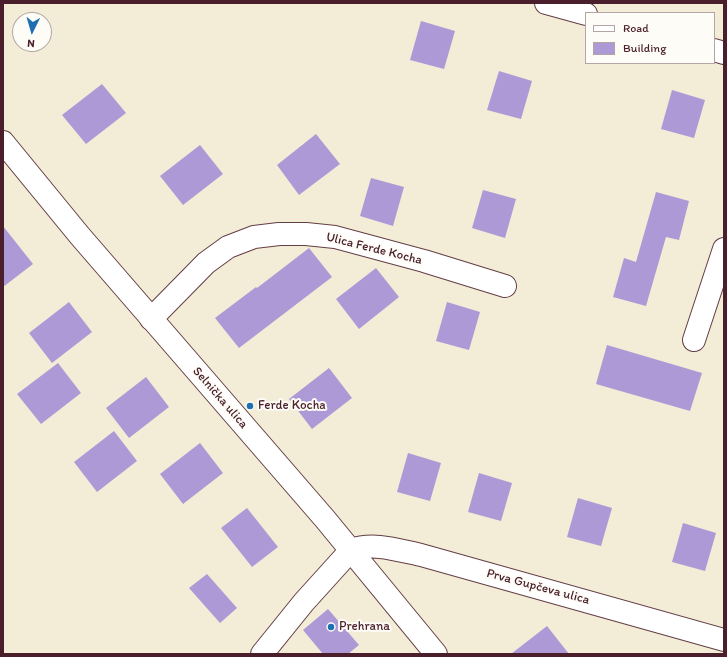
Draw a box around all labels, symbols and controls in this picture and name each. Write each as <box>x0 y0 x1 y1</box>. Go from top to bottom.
north arrow <box>12 12 52 52</box>
legend <box>585 12 715 64</box>
text: Road <box>623 21 649 35</box>
text: N <box>27 37 35 50</box>
text: Building <box>623 41 666 55</box>
street label: Ulica Ferde Kocha <box>324 230 424 268</box>
street label: Selnička ulica <box>189 364 251 432</box>
place label: Ferde Kocha <box>258 398 326 414</box>
marker: Ferde Kocha <box>245 401 255 411</box>
street label: Prva Gupčeva ulica <box>485 566 591 608</box>
place label: Prehrana <box>339 619 390 635</box>
marker: Prehrana <box>326 622 336 632</box>

